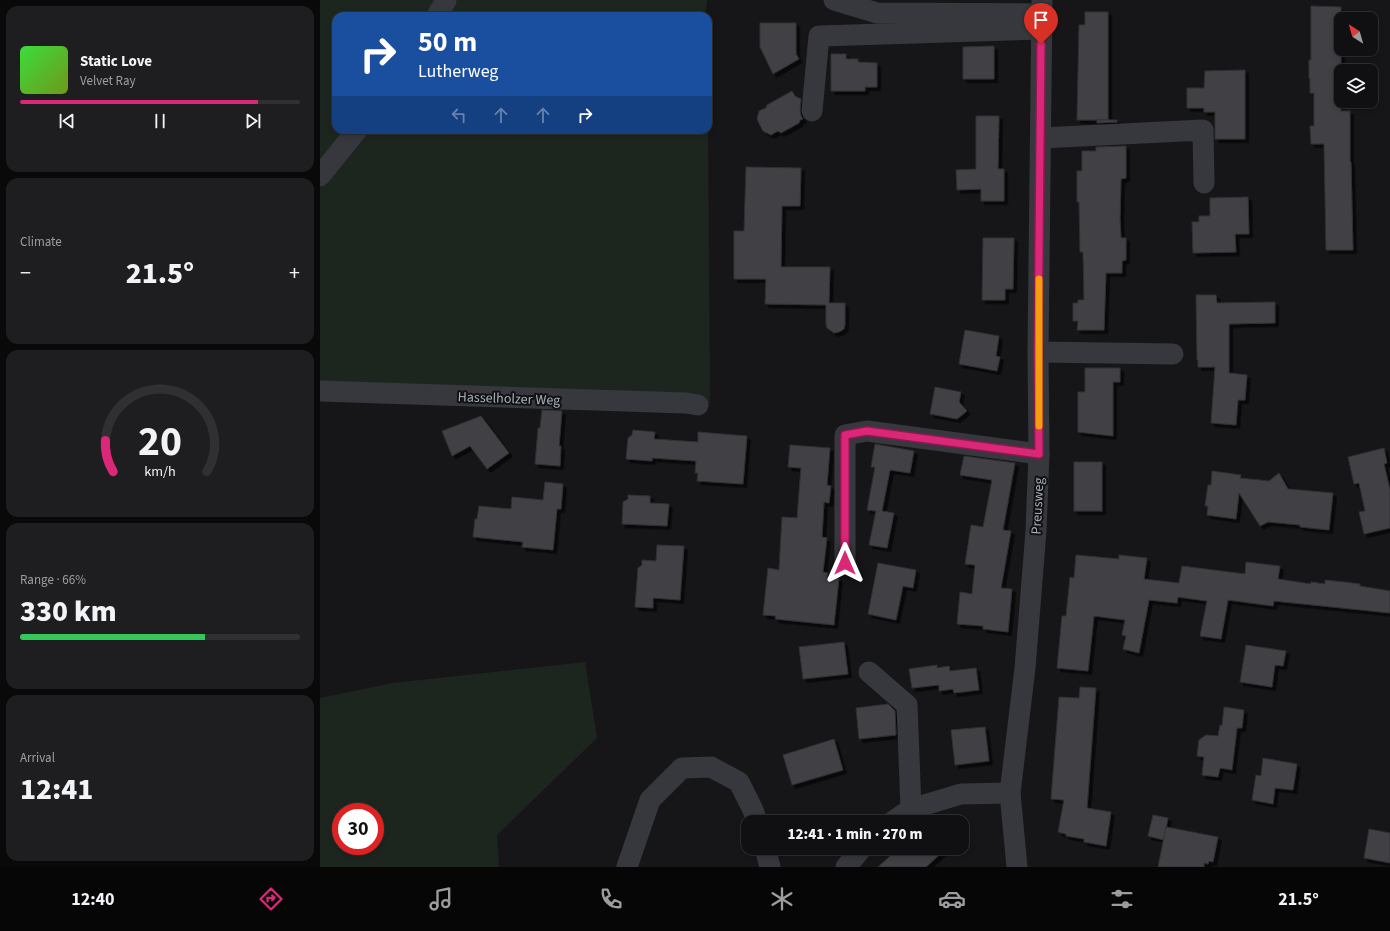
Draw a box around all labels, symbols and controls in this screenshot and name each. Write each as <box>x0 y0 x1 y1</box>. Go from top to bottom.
pin <box>1024 3 1058 44</box>
icon: arrive <box>1030 9 1052 31</box>
north arrow <box>1334 12 1378 56</box>
map controls <box>1334 12 1378 108</box>
text: 50 m <box>418 22 477 62</box>
icon: right <box>352 28 404 80</box>
text: Static Love <box>80 51 152 72</box>
text: Lutherweg <box>418 59 498 84</box>
button: layers <box>1334 64 1378 108</box>
text: Velvet Ray <box>80 72 136 90</box>
icon: left <box>448 104 470 126</box>
icon: ahead <box>490 104 512 126</box>
icon: ahead <box>532 104 554 126</box>
icon: right <box>574 104 596 126</box>
icon: previous <box>56 110 78 132</box>
icon: pause <box>149 110 171 132</box>
icon: next <box>242 110 264 132</box>
text: Climate <box>20 233 62 251</box>
text: 21.5° <box>126 252 194 295</box>
text: − <box>20 257 31 289</box>
text: + <box>289 257 300 289</box>
street label: Hasselholzer Weg <box>457 387 561 411</box>
text: 20 <box>138 411 182 471</box>
text: km/h <box>144 460 176 481</box>
street label: Preusweg <box>1027 477 1049 535</box>
position arrow <box>824 542 866 584</box>
text: Range · 66% <box>20 571 86 589</box>
text: 330 km <box>20 590 117 633</box>
text: Arrival <box>20 749 55 767</box>
text: 12:41 <box>20 768 93 811</box>
speed limit sign: 30 <box>332 803 384 855</box>
text: 12:41 · 1 min · 270 m <box>788 824 922 845</box>
icon: directions <box>257 885 285 913</box>
icon: music <box>427 885 455 913</box>
icon: phone <box>597 885 625 913</box>
icon: climate <box>768 885 796 913</box>
icon: car <box>938 885 966 913</box>
icon: filters <box>1108 885 1136 913</box>
text: 12:40 <box>71 887 115 912</box>
text: 21.5° <box>1278 887 1319 912</box>

